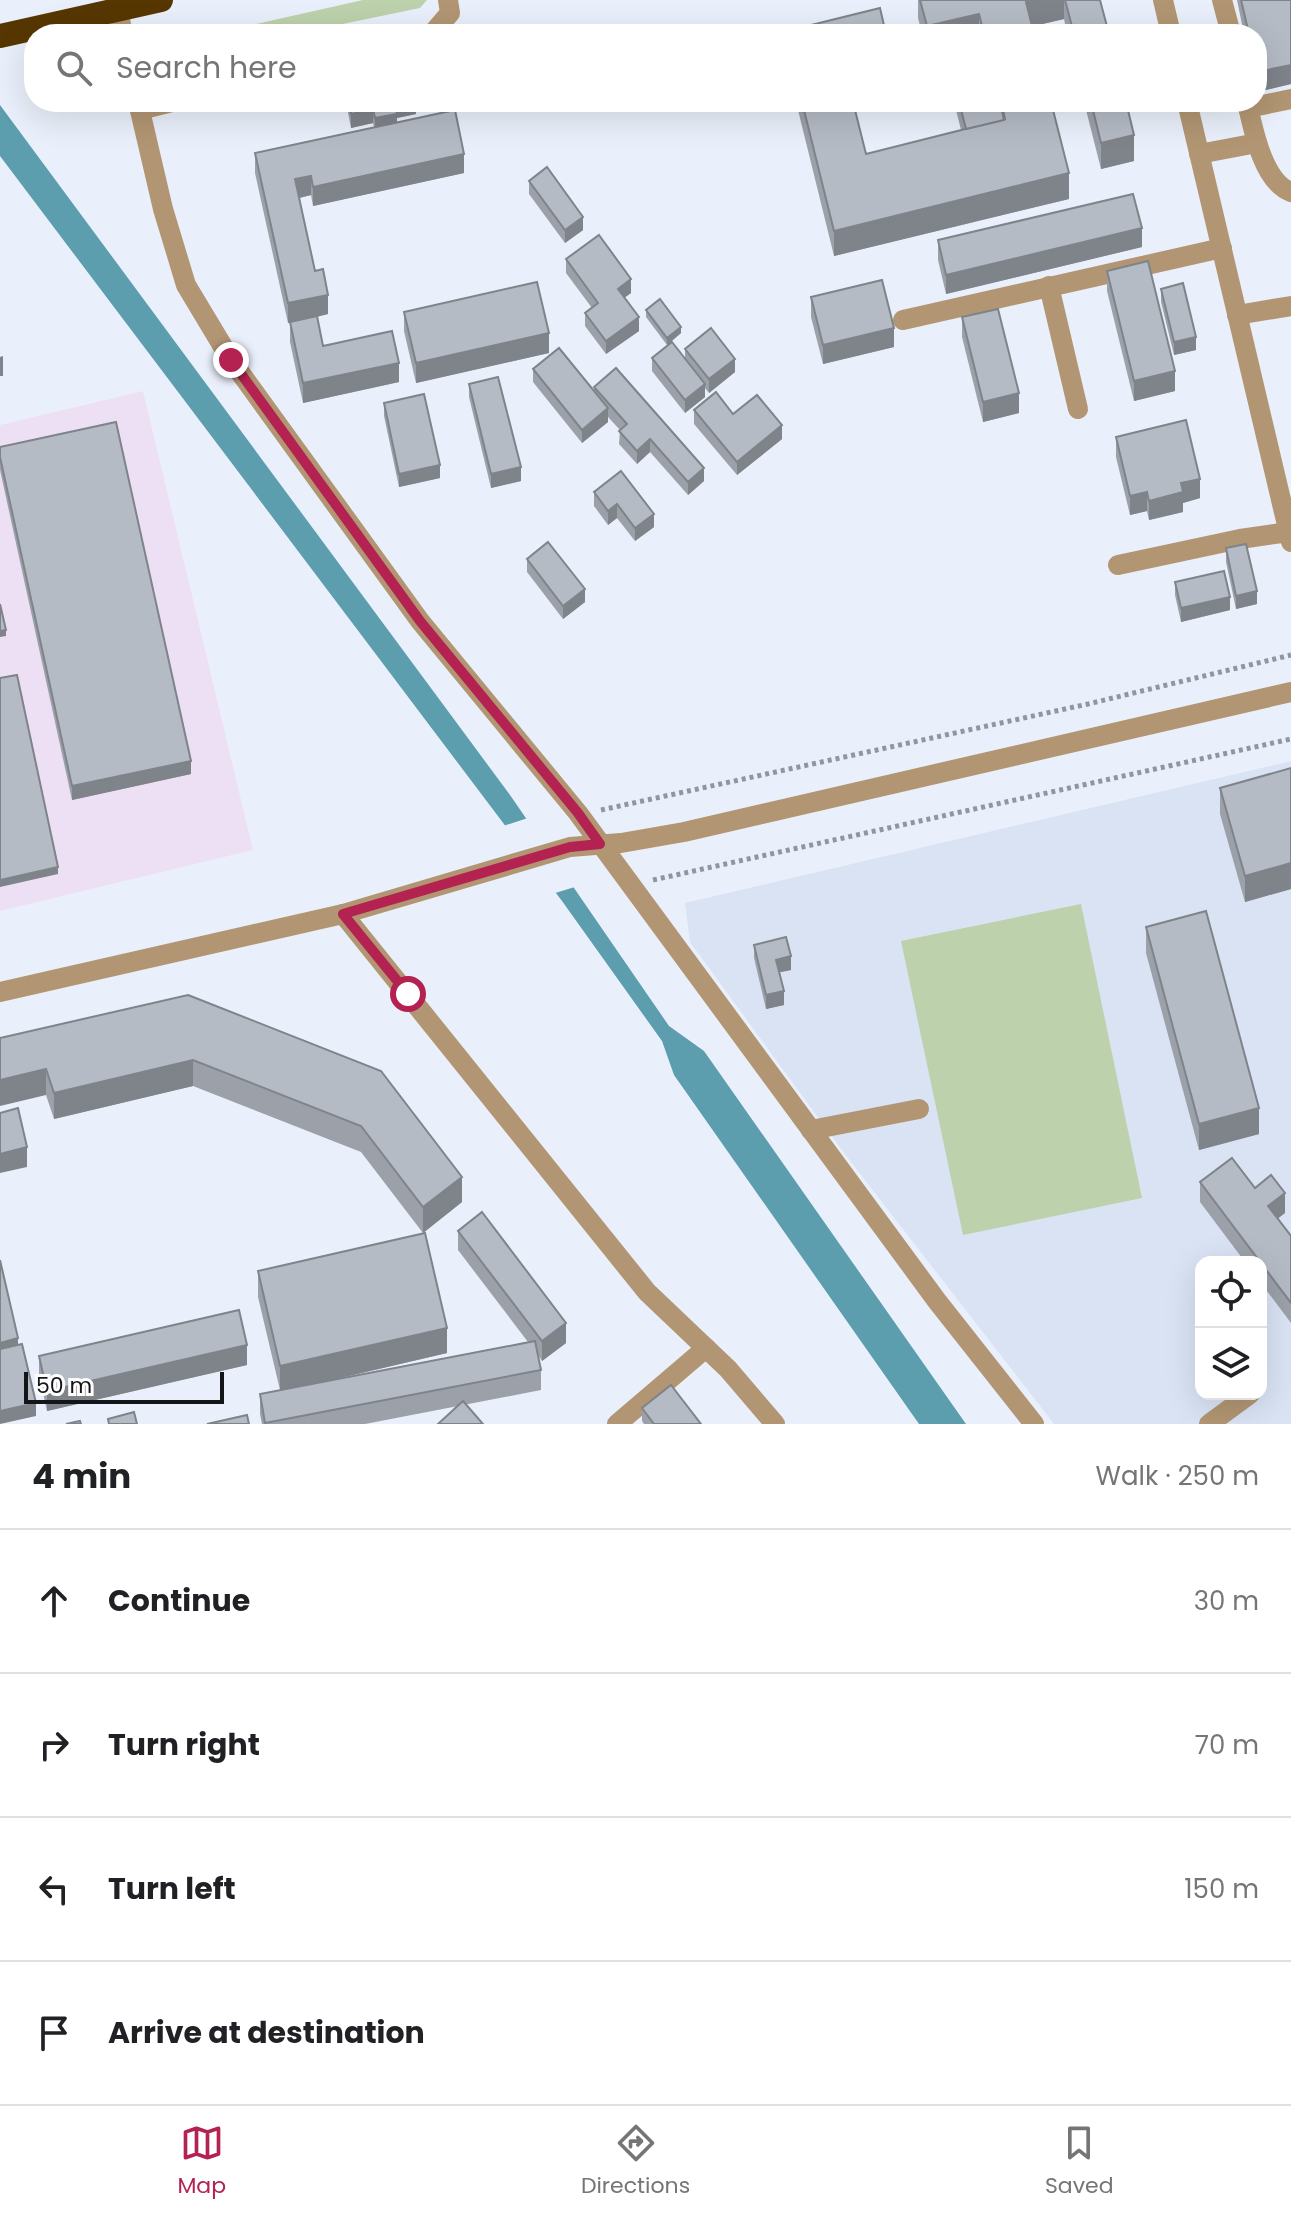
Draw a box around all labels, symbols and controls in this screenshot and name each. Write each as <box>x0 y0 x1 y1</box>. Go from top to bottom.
search box <box>24 24 1267 112</box>
icon: search <box>52 46 96 90</box>
text: Search here <box>116 46 297 89</box>
route end <box>213 342 249 378</box>
route start <box>390 976 426 1012</box>
map controls <box>1195 1256 1267 1400</box>
button: locate <box>1195 1256 1267 1328</box>
button: layers <box>1195 1328 1267 1400</box>
scale bar <box>24 1368 224 1404</box>
text: 50 m <box>36 1370 92 1401</box>
text: 4 min <box>32 1452 131 1500</box>
text: Walk · 250 m <box>1096 1458 1259 1494</box>
icon: ahead <box>32 1579 76 1623</box>
text: Continue <box>108 1579 250 1622</box>
text: 30 m <box>1194 1583 1259 1619</box>
icon: right <box>32 1723 76 1767</box>
text: Turn right <box>108 1723 260 1766</box>
text: 70 m <box>1195 1727 1259 1763</box>
icon: left <box>32 1867 76 1911</box>
text: Turn left <box>108 1867 236 1910</box>
text: 150 m <box>1184 1871 1259 1907</box>
icon: arrive <box>32 2011 76 2055</box>
text: Arrive at destination <box>108 2011 425 2054</box>
tab: Map <box>177 2121 226 2202</box>
tab: Directions <box>581 2121 690 2202</box>
tab: Saved <box>1045 2121 1114 2202</box>

